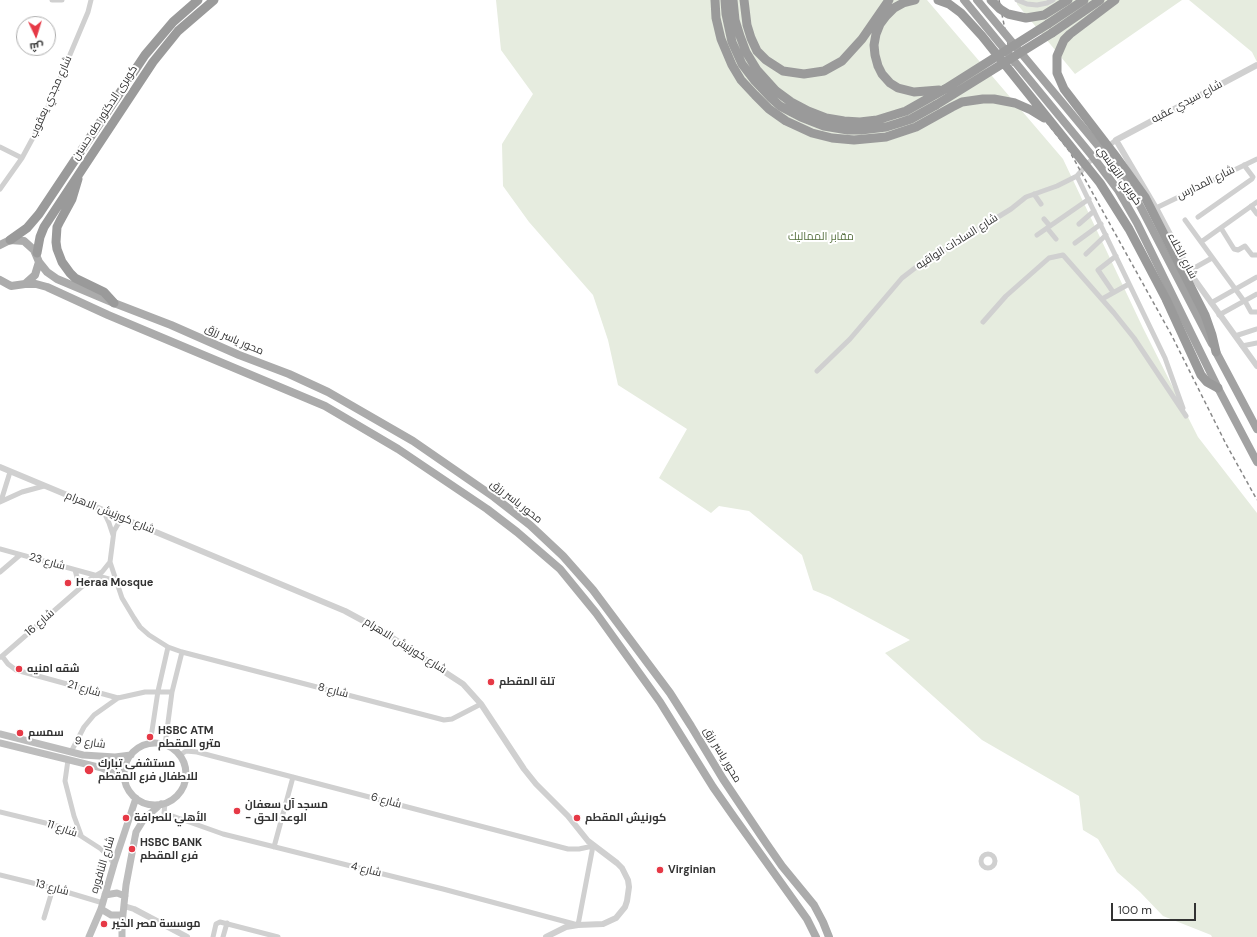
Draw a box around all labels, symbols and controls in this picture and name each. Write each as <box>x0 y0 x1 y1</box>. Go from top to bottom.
north arrow <box>16 16 56 56</box>
text: ش <box>29 39 44 54</box>
street label: شارع مجدي يعقوب <box>27 54 75 140</box>
street label: كوبرى الدكتور طه حسين <box>69 63 141 163</box>
street label: شارع سيدي عقبه <box>1149 78 1225 126</box>
street label: كوبري التونسي <box>1094 144 1144 208</box>
street label: شارع المدارس <box>1175 163 1237 203</box>
street label: شارع السادات الواقيه <box>913 211 1001 273</box>
park label: مقابر المماليك <box>788 230 854 244</box>
street label: شارع الخلاء <box>1164 231 1200 281</box>
street label: محور ياسر رزق <box>203 322 265 358</box>
street label: محور ياسر رزق <box>487 478 545 526</box>
street label: شارع كورنيش الاهرام <box>63 489 157 537</box>
street label: شارع 23 <box>27 551 67 573</box>
place label: Heraa Mosque <box>76 576 153 590</box>
marker: Heraa Mosque <box>63 578 73 588</box>
street label: شارع 16 <box>23 607 57 639</box>
street label: شارع كورنيش الاهرام <box>361 615 449 677</box>
place label: شقه امنيه <box>27 662 80 676</box>
marker: شقه امنيه <box>14 664 24 674</box>
place label: تلة المقطم <box>499 675 555 689</box>
marker: تلة المقطم <box>486 677 496 687</box>
street label: شارع 21 <box>66 678 102 700</box>
street label: شارع 8 <box>316 681 350 701</box>
place label: HSBC ATM مترو المقطم <box>158 724 221 750</box>
street label: محور ياسر رزق <box>700 725 744 785</box>
place label: سمسم <box>28 726 64 740</box>
marker: سمسم <box>15 728 25 738</box>
marker: HSBC ATM مترو المقطم <box>145 732 155 742</box>
street label: شارع 9 <box>74 734 106 752</box>
place label: مستشفى تبارك للاطفال فرع المقطم <box>98 757 198 783</box>
marker: مستشفى تبارك للاطفال فرع المقطم <box>83 764 95 776</box>
street label: شارع 6 <box>369 791 403 811</box>
place label: مسجد آل سعفان - الوعد الحق <box>245 798 328 824</box>
marker: مسجد آل سعفان - الوعد الحق <box>232 806 242 816</box>
place label: الأهلي للصرافة <box>134 811 207 825</box>
place label: كورنيش المقطم <box>585 811 666 825</box>
marker: الأهلي للصرافة <box>121 813 131 823</box>
marker: كورنيش المقطم <box>572 813 582 823</box>
street label: شارع 11 <box>45 818 79 840</box>
street label: شارع النافوره <box>88 835 118 895</box>
place label: HSBC BANK فرع المقطم <box>140 836 202 862</box>
marker: HSBC BANK فرع المقطم <box>127 844 137 854</box>
street label: شارع 4 <box>349 860 383 880</box>
place label: Virginian <box>668 863 716 877</box>
marker: Virginian <box>655 865 665 875</box>
street label: شارع 13 <box>34 877 70 899</box>
scale bar <box>1113 895 1198 921</box>
text: 100 m <box>1118 902 1152 918</box>
place label: موسسة مصر الخير <box>112 917 201 931</box>
marker: موسسة مصر الخير <box>99 919 109 929</box>

